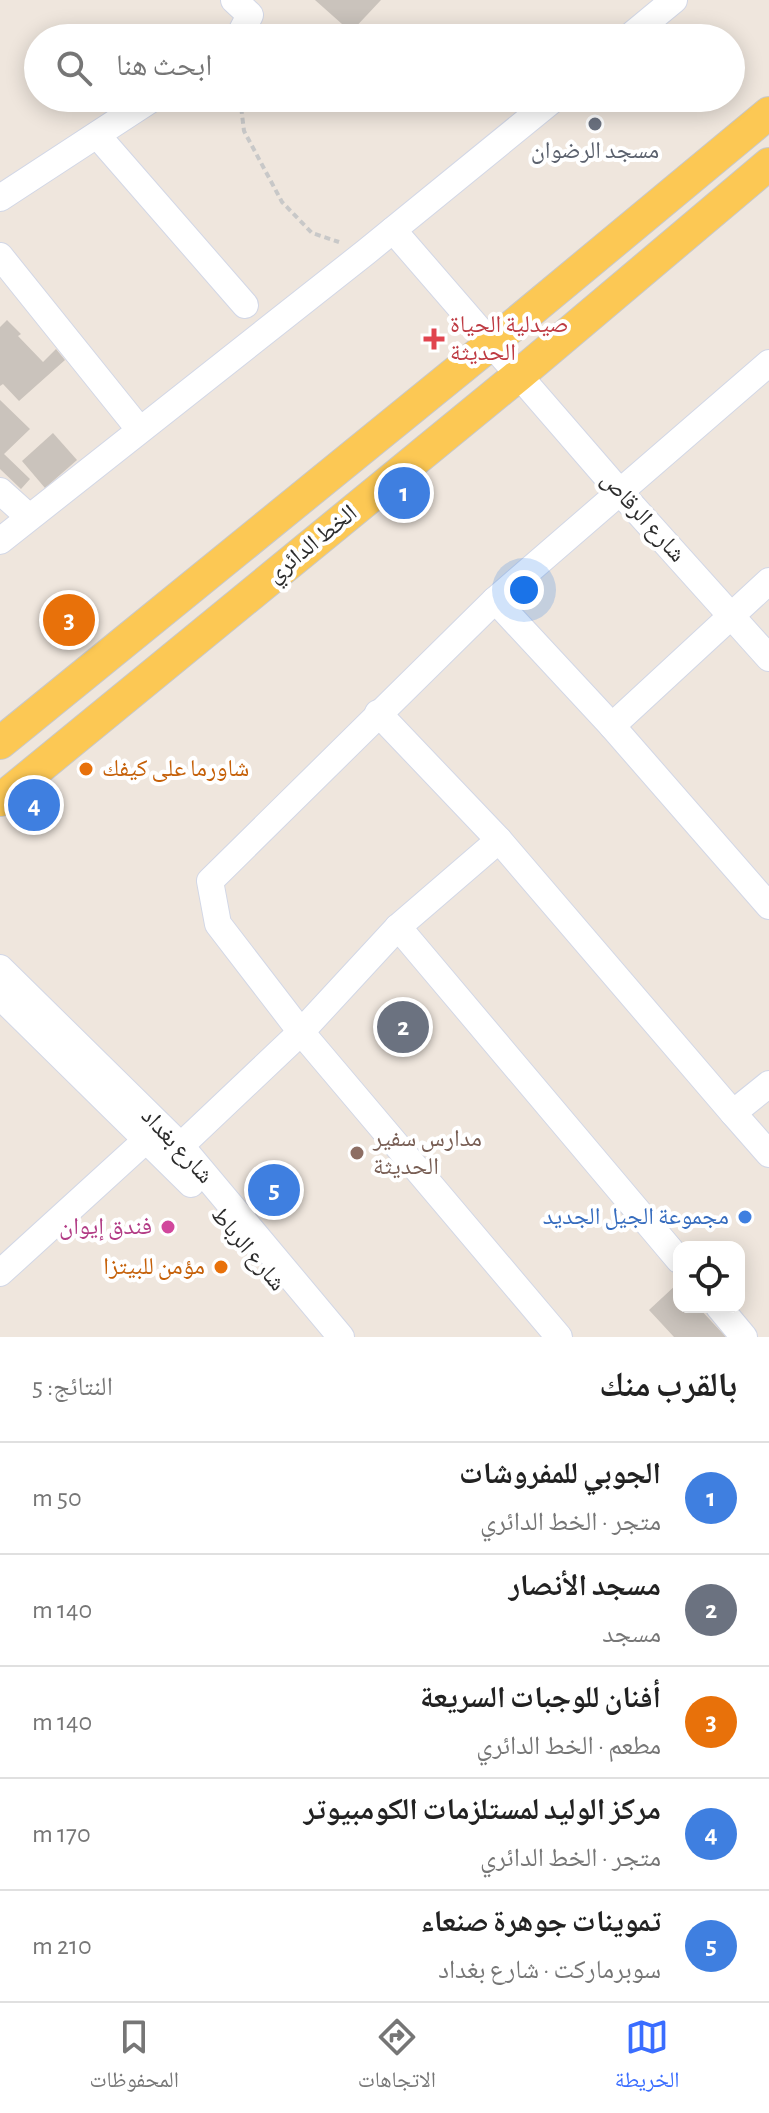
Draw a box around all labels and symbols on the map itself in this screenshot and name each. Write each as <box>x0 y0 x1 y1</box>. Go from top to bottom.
marker: مسجد الرضوان <box>586 115 604 133</box>
place label: مسجد الرضوان <box>531 139 659 164</box>
place label: صيدلية الحياة الحديثة <box>450 313 569 365</box>
marker: صيدلية الحياة الحديثة <box>425 330 443 348</box>
pin: 1 <box>378 463 430 523</box>
street label: شارع الرقاص <box>595 467 690 568</box>
street label: الخط الدائري <box>262 501 365 592</box>
your location <box>504 570 544 610</box>
pin: 3 <box>43 590 95 650</box>
place label: شاورما على كيفك <box>102 757 249 782</box>
marker: شاورما على كيفك <box>77 760 95 778</box>
pin: 4 <box>8 775 60 835</box>
pin: 2 <box>377 997 429 1057</box>
street label: شارع بغداد <box>135 1104 218 1190</box>
place label: مدارس سفير الحديثة <box>372 1127 482 1179</box>
marker: مدارس سفير الحديثة <box>348 1144 366 1162</box>
pin: 5 <box>248 1160 300 1220</box>
street label: شارع الرباط <box>205 1203 290 1297</box>
place label: مجموعة الجيل الجديد <box>543 1205 729 1230</box>
marker: مجموعة الجيل الجديد <box>736 1208 754 1226</box>
place label: فندق إيوان <box>59 1215 152 1241</box>
marker: فندق إيوان <box>159 1218 177 1236</box>
place label: مؤمن للبيتزا <box>103 1255 205 1280</box>
marker: مؤمن للبيتزا <box>212 1258 230 1276</box>

